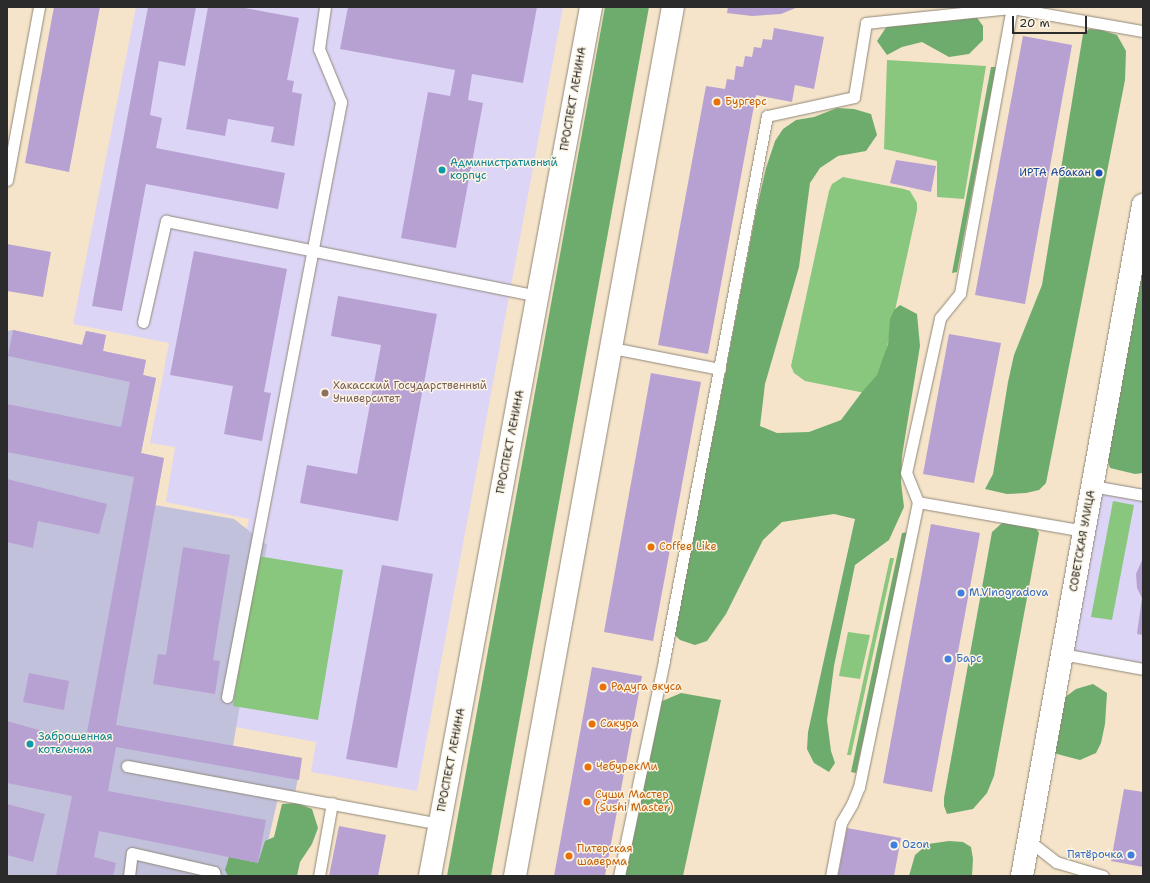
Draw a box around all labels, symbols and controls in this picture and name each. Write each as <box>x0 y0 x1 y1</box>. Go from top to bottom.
scale bar <box>1014 8 1089 34</box>
text: 20 m <box>1019 15 1050 31</box>
street label: ПРОСПЕКТ ЛЕНИНА <box>558 46 590 152</box>
place label: Бургерс <box>725 95 767 109</box>
marker: Бургерс <box>712 97 722 107</box>
place label: Административный корпус <box>450 157 558 183</box>
marker: Административный корпус <box>437 165 447 175</box>
place label: ИРТА Абакан <box>1019 166 1091 180</box>
marker: ИРТА Абакан <box>1094 168 1104 178</box>
place label: Хакасский Государственный Университет <box>333 380 487 406</box>
marker: Хакасский Государственный Университет <box>320 388 330 398</box>
street label: ПРОСПЕКТ ЛЕНИНА <box>494 389 528 495</box>
street label: СОВЕТСКАЯ УЛИЦА <box>1068 489 1098 593</box>
place label: Coffee Like <box>659 540 717 554</box>
marker: Coffee Like <box>646 542 656 552</box>
place label: M.Vinogradova <box>969 586 1048 600</box>
marker: M.Vinogradova <box>956 588 966 598</box>
place label: Барс <box>956 652 982 666</box>
marker: Барс <box>943 654 953 664</box>
place label: Радуга вкуса <box>611 680 682 694</box>
marker: Радуга вкуса <box>598 682 608 692</box>
street label: ПРОСПЕКТ ЛЕНИНА <box>435 707 469 813</box>
place label: Сакура <box>600 717 639 731</box>
marker: Сакура <box>587 719 597 729</box>
place label: Заброшенная котельная <box>38 731 113 757</box>
marker: Заброшенная котельная <box>25 739 35 749</box>
place label: ЧебурекМи <box>596 760 658 774</box>
marker: ЧебурекМи <box>583 762 593 772</box>
place label: Суши Мастер (Sushi Master) <box>595 789 672 815</box>
marker: Суши Мастер (Sushi Master) <box>582 797 592 807</box>
place label: Ozon <box>902 838 929 852</box>
marker: Ozon <box>889 840 899 850</box>
place label: Питерская шаверма <box>577 843 632 869</box>
place label: Пятёрочка <box>1067 848 1123 862</box>
marker: Пятёрочка <box>1126 850 1136 860</box>
marker: Питерская шаверма <box>564 851 574 861</box>

